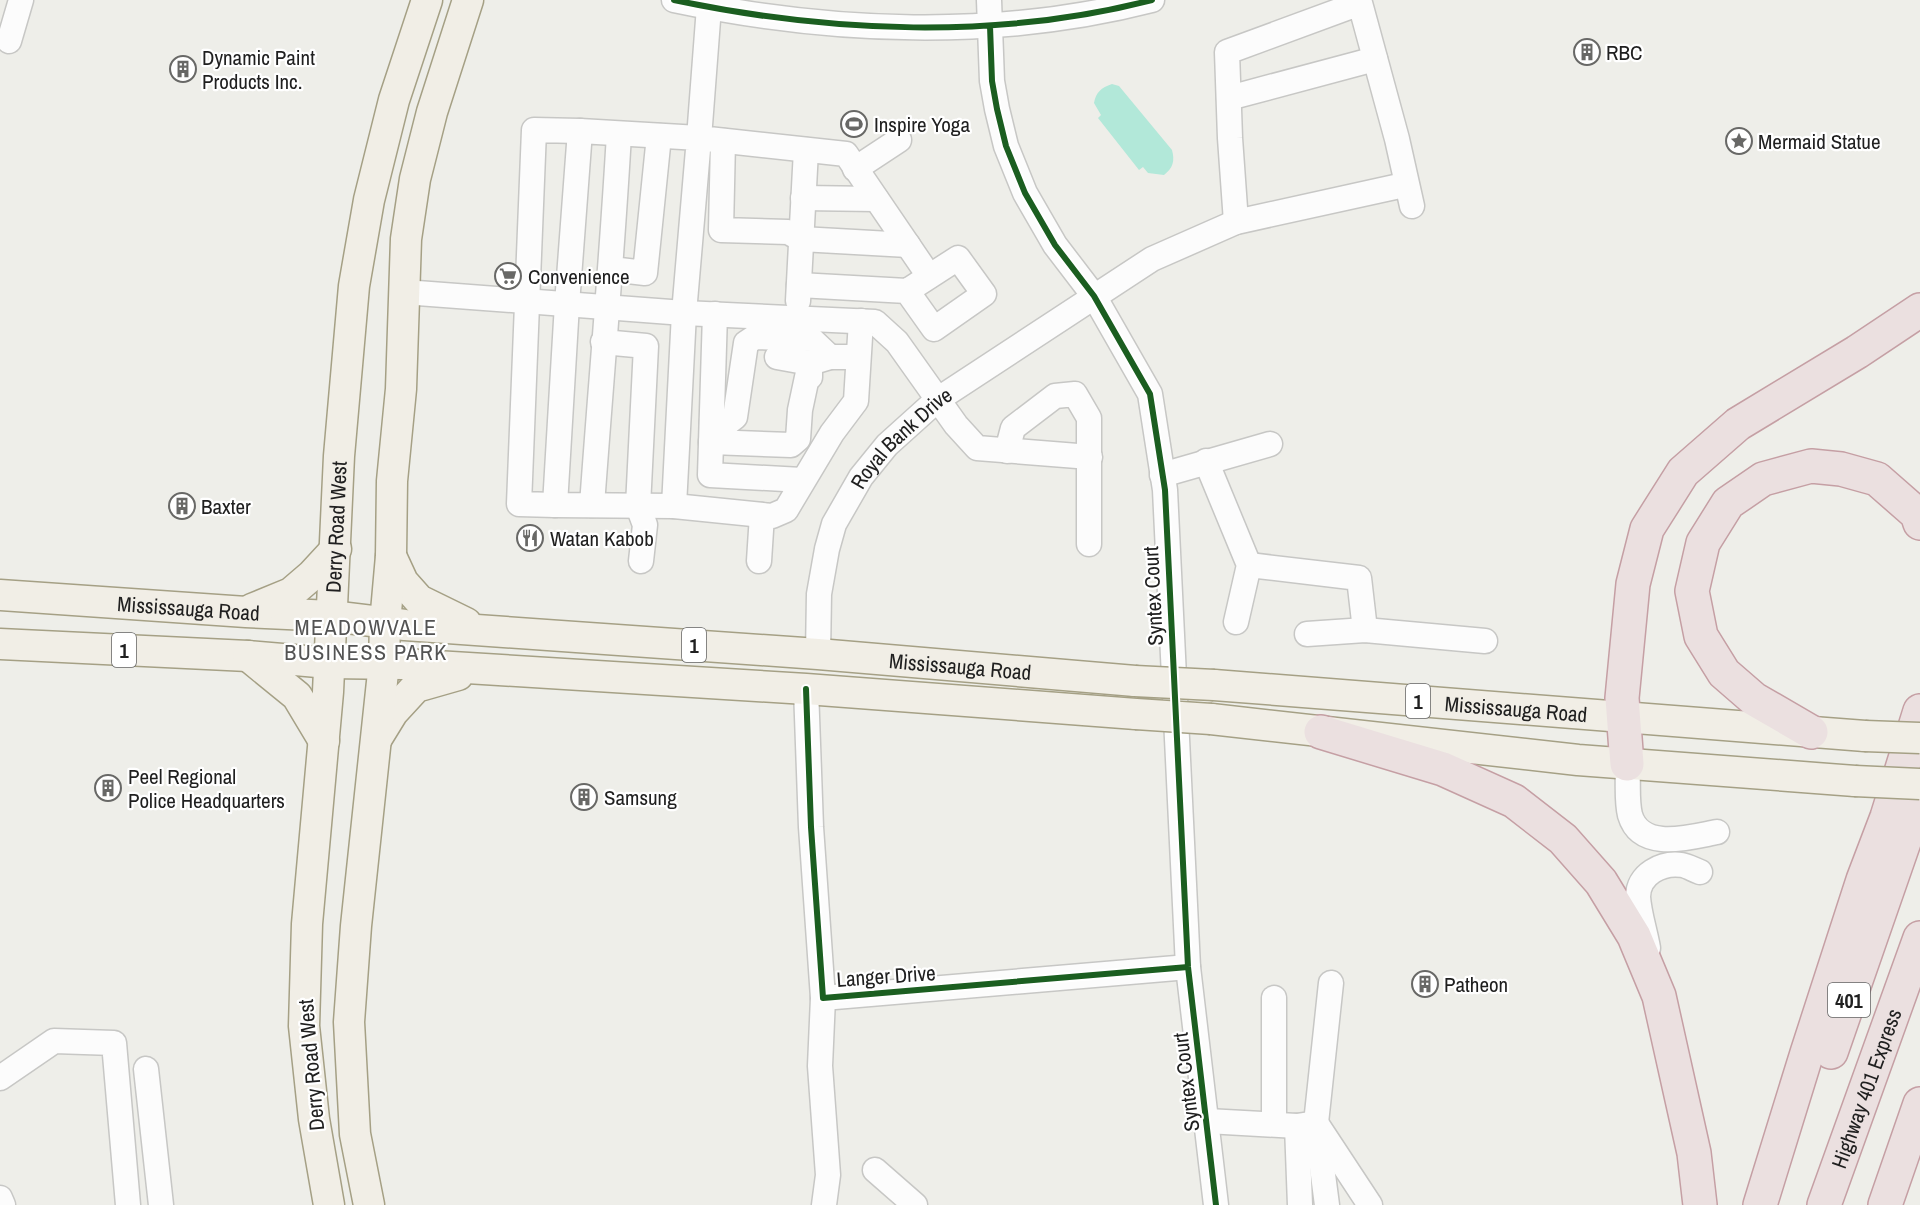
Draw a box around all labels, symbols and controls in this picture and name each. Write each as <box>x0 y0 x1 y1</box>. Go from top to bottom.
building icon: RBC <box>1572 37 1602 67</box>
place label: RBC <box>1606 38 1642 67</box>
place label: Dynamic Paint Products Inc. <box>202 43 315 96</box>
building icon: Dynamic Paint Products Inc. <box>168 54 198 84</box>
sports icon: Inspire Yoga <box>839 109 869 139</box>
place label: Inspire Yoga <box>874 110 970 139</box>
place icon: Mermaid Statue <box>1724 126 1754 156</box>
place label: Mermaid Statue <box>1758 127 1881 156</box>
supermarket icon: Convenience <box>493 261 523 291</box>
place label: Convenience <box>528 262 629 291</box>
street label: Royal Bank Drive <box>843 380 957 494</box>
street label: Derry Road West <box>318 460 353 594</box>
building icon: Baxter <box>167 491 197 521</box>
place label: Baxter <box>201 492 251 521</box>
restaurant icon: Watan Kabob <box>515 523 545 553</box>
place label: Watan Kabob <box>550 524 654 553</box>
street label: Syntex Court <box>1136 545 1170 646</box>
street label: Mississauga Road <box>116 589 260 627</box>
district label: MEADOWVALE BUSINESS PARK <box>284 612 448 667</box>
road number: 1 <box>682 628 706 662</box>
road number: 1 <box>112 633 136 667</box>
street label: Mississauga Road <box>888 646 1033 687</box>
road number: 1 <box>1406 684 1430 718</box>
street label: Mississauga Road <box>1444 689 1588 729</box>
place label: Peel Regional Police Headquarters <box>128 762 285 815</box>
building icon: Peel Regional Police Headquarters <box>93 773 123 803</box>
building icon: Samsung <box>569 782 599 812</box>
place label: Samsung <box>604 783 677 812</box>
street label: Langer Drive <box>835 958 937 994</box>
building icon: Patheon <box>1410 969 1440 999</box>
place label: Patheon <box>1444 970 1508 999</box>
road number: 401 <box>1828 983 1870 1017</box>
street label: Derry Road West <box>291 998 331 1132</box>
street label: Highway 401 Express <box>1824 1005 1908 1172</box>
street label: Syntex Court <box>1166 1031 1206 1133</box>

